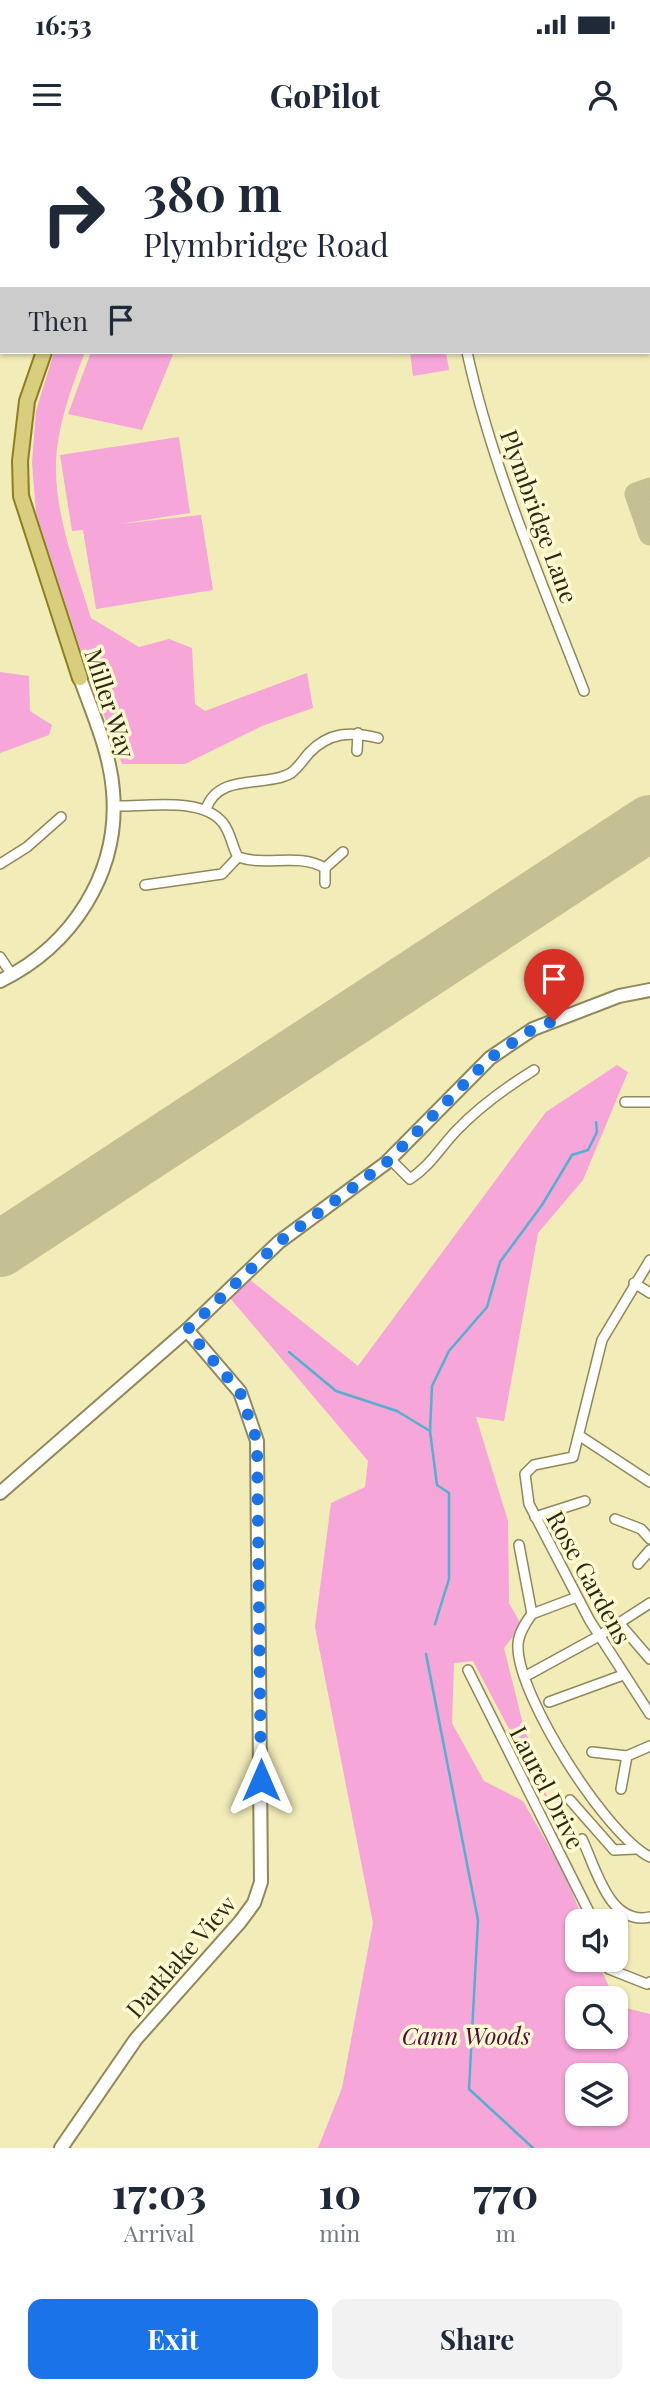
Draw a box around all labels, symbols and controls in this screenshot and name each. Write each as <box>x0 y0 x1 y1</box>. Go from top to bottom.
text: 16:53 <box>35 7 92 42</box>
text: GoPilot <box>270 73 380 116</box>
icon: menu <box>28 76 66 114</box>
icon: person <box>584 76 622 114</box>
text: 380 m <box>143 159 282 224</box>
icon: right <box>28 168 119 259</box>
text: Plymbridge Road <box>143 222 389 265</box>
icon: arrive <box>102 301 140 339</box>
text: Then <box>28 303 88 338</box>
street label: Plymbridge Lane <box>494 425 586 607</box>
street label: Miller Way <box>78 644 144 762</box>
pin <box>524 949 584 1021</box>
icon: arrive <box>535 960 573 998</box>
street label: Rose Gardens <box>540 1505 640 1649</box>
street label: Laurel Drive <box>503 1720 593 1854</box>
position arrow <box>224 1743 298 1817</box>
street label: Darklake View <box>118 1888 242 2024</box>
map controls <box>565 1909 628 2126</box>
button: sound <box>565 1909 628 1972</box>
button: search <box>565 1986 628 2049</box>
park label: Cann Woods <box>402 2019 530 2051</box>
button: layers <box>565 2063 628 2126</box>
text: 17:03 <box>112 2164 207 2220</box>
text: 10 <box>318 2164 361 2220</box>
text: 770 <box>473 2164 538 2220</box>
text: Arrival <box>124 2217 195 2248</box>
text: min <box>319 2217 360 2248</box>
text: m <box>495 2217 516 2248</box>
button: Exit <box>28 2299 318 2379</box>
button: Share <box>332 2299 622 2379</box>

